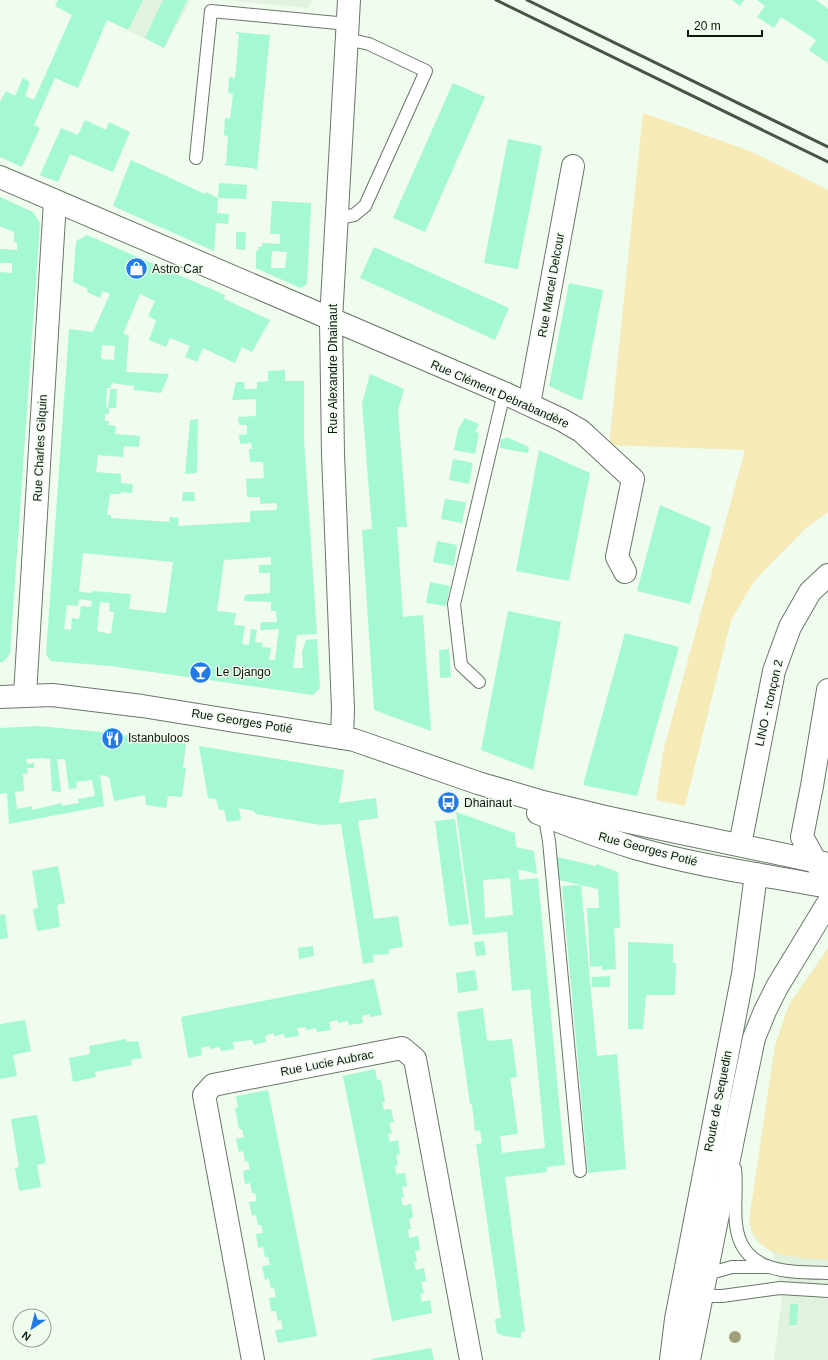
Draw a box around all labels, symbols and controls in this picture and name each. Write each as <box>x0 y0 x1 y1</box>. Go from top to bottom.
scale bar <box>688 12 762 38</box>
text: 20 m <box>694 19 721 33</box>
street label: Rue Marcel Delcour <box>535 232 567 338</box>
shop icon: Astro Car <box>123 256 149 282</box>
place label: Astro Car <box>152 262 203 276</box>
street label: Rue Alexandre Dhainaut <box>326 303 340 434</box>
street label: Rue Clément Debrabandère <box>429 357 572 431</box>
street label: Rue Charles Gilquin <box>30 394 50 502</box>
street label: LINO - tronçon 2 <box>752 658 786 748</box>
bar icon: Le Django <box>188 659 214 685</box>
place label: Le Django <box>216 665 271 679</box>
street label: Rue Georges Potié <box>191 706 294 736</box>
restaurant icon: Istanbuloos <box>99 725 125 751</box>
place label: Istanbuloos <box>128 731 189 745</box>
bus stop icon: Dhainaut <box>435 790 461 816</box>
place label: Dhainaut <box>464 796 513 810</box>
street label: Rue Georges Potié <box>597 829 699 869</box>
street label: Rue Lucie Aubrac <box>279 1047 375 1079</box>
street label: Route de Sequedin <box>701 1049 735 1153</box>
north arrow <box>12 1308 52 1348</box>
text: N <box>20 1329 33 1343</box>

